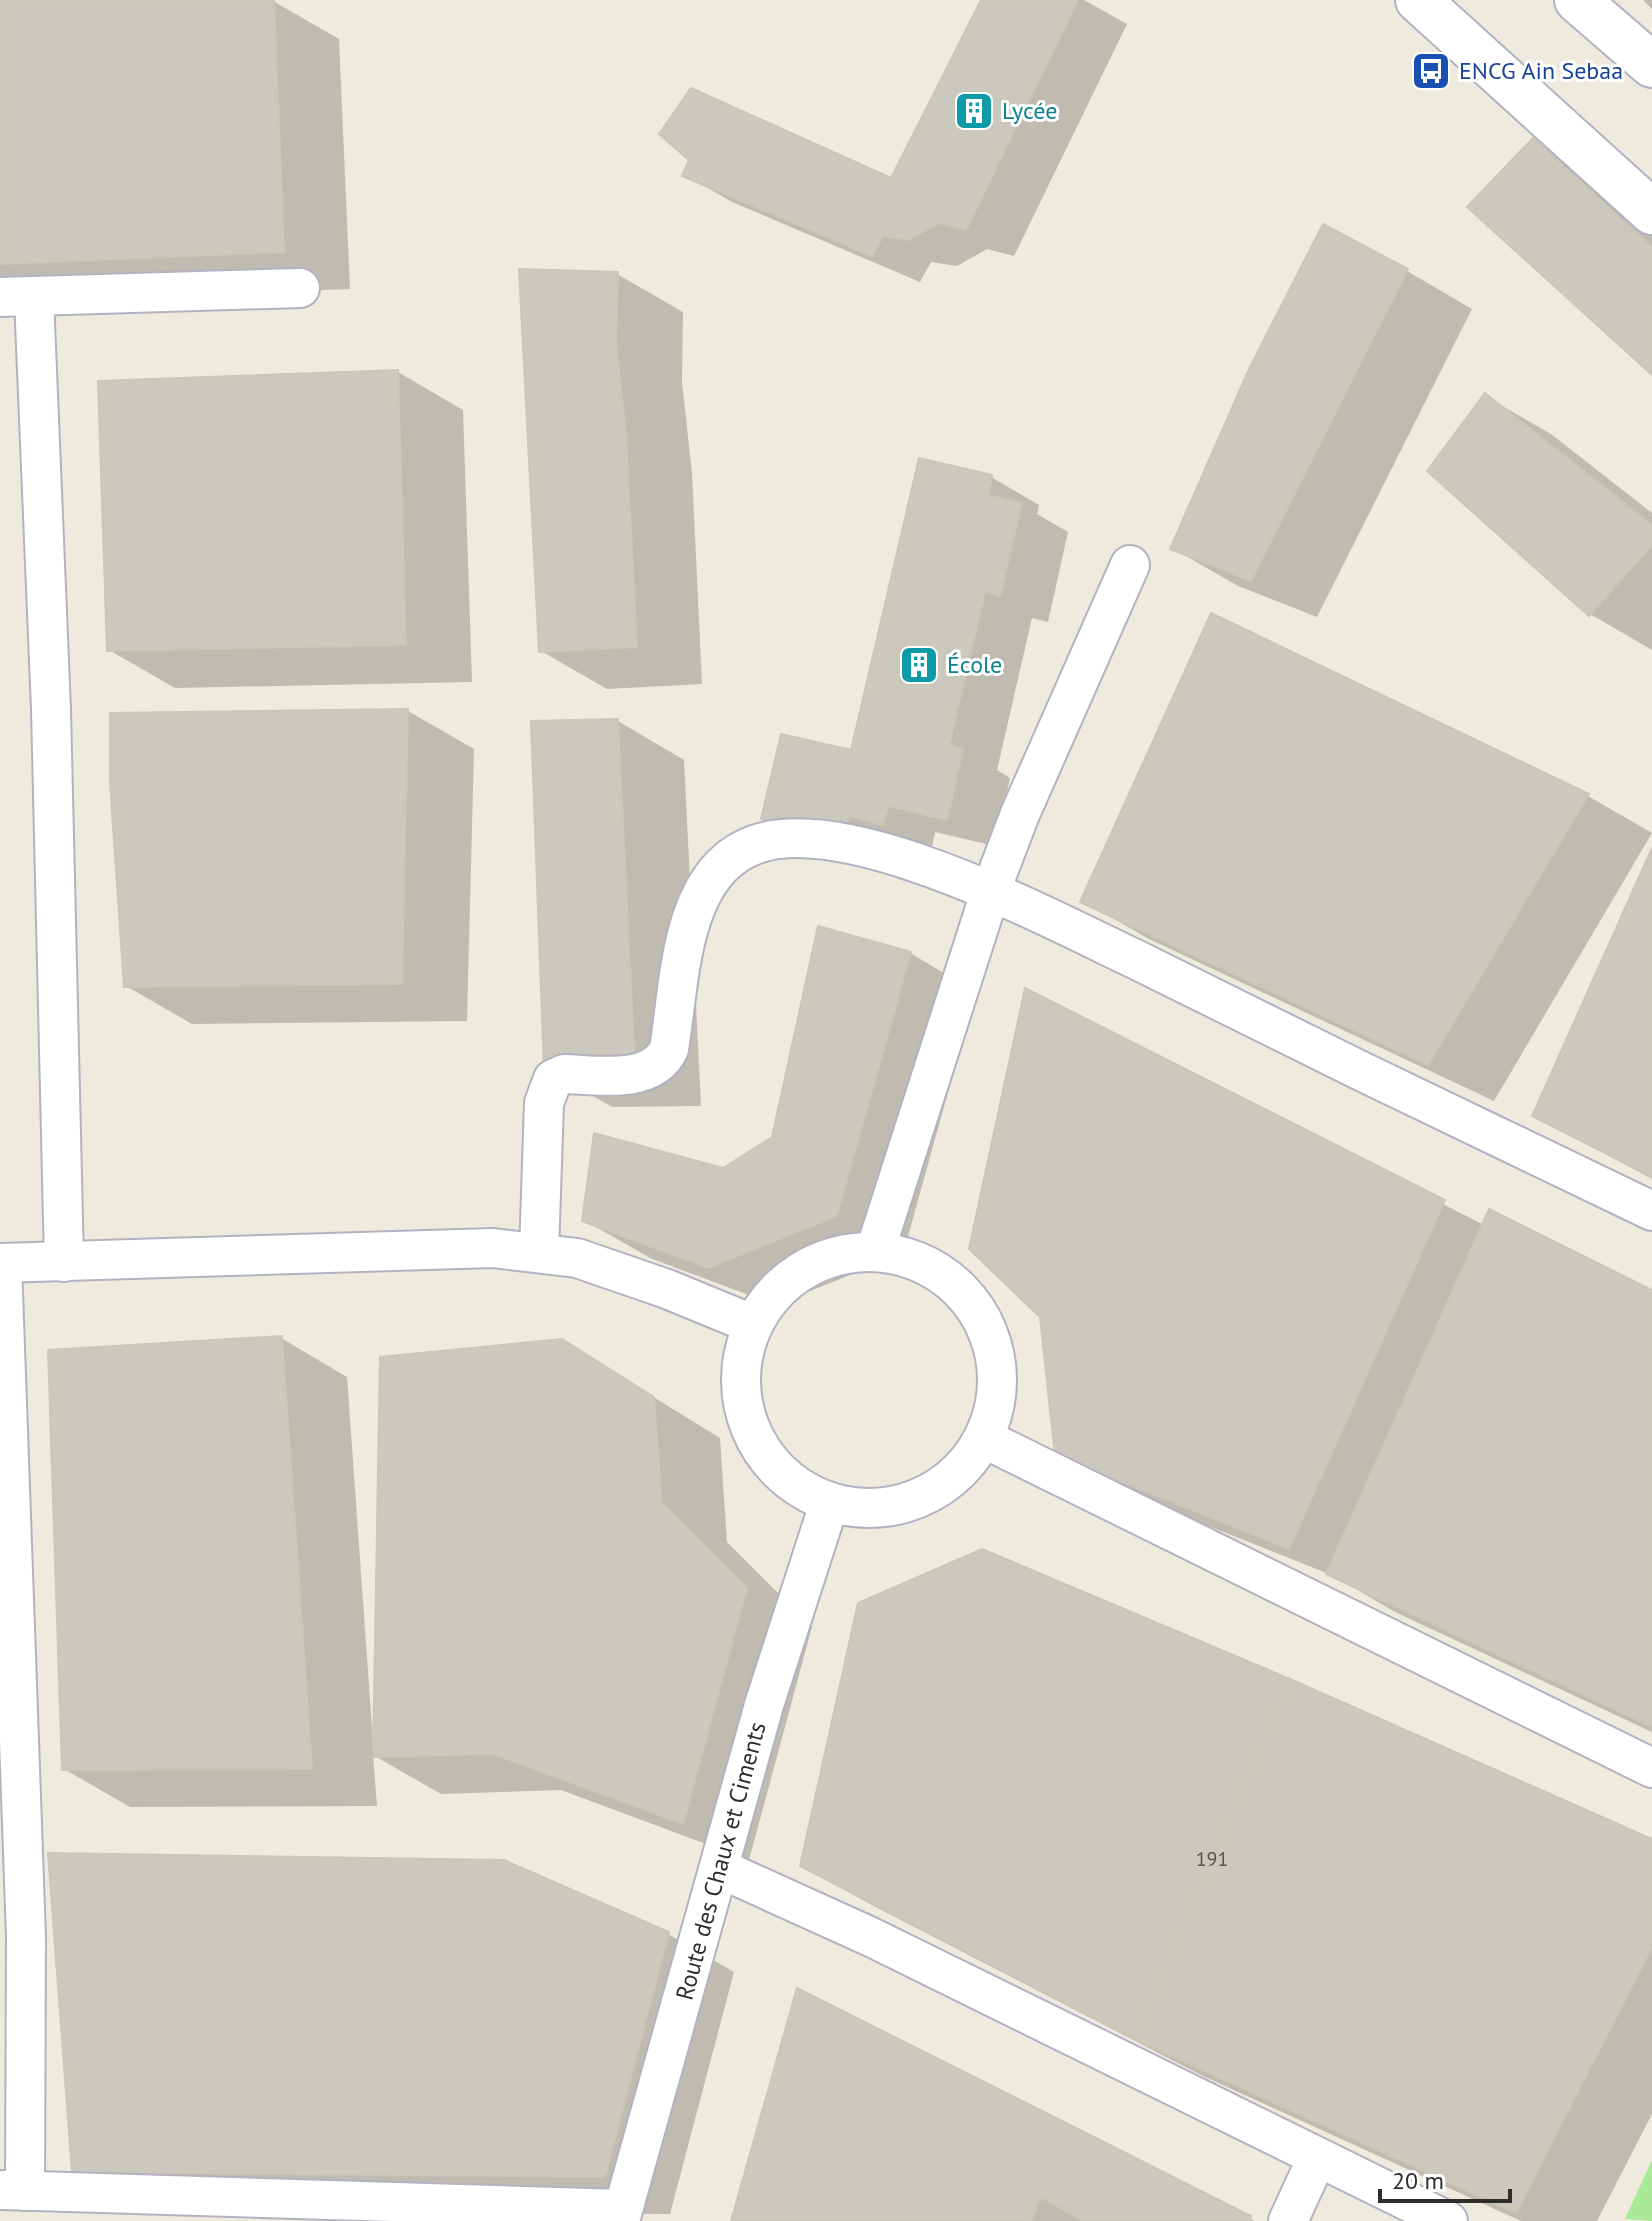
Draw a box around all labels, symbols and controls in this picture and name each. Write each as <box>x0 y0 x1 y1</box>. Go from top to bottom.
bus stop icon: ENCG Ain Sebaa <box>1410 50 1452 92</box>
place label: ENCG Ain Sebaa <box>1459 55 1623 86</box>
building icon: Lycée <box>953 90 995 132</box>
place label: Lycée <box>1002 95 1057 126</box>
building icon: École <box>898 644 940 686</box>
place label: École <box>947 649 1002 680</box>
street label: Route des Chaux et Ciments <box>668 1718 773 2003</box>
house number: 191 <box>1196 1846 1228 1872</box>
scale bar <box>1380 2153 1510 2203</box>
text: 20 m <box>1392 2165 1444 2196</box>

